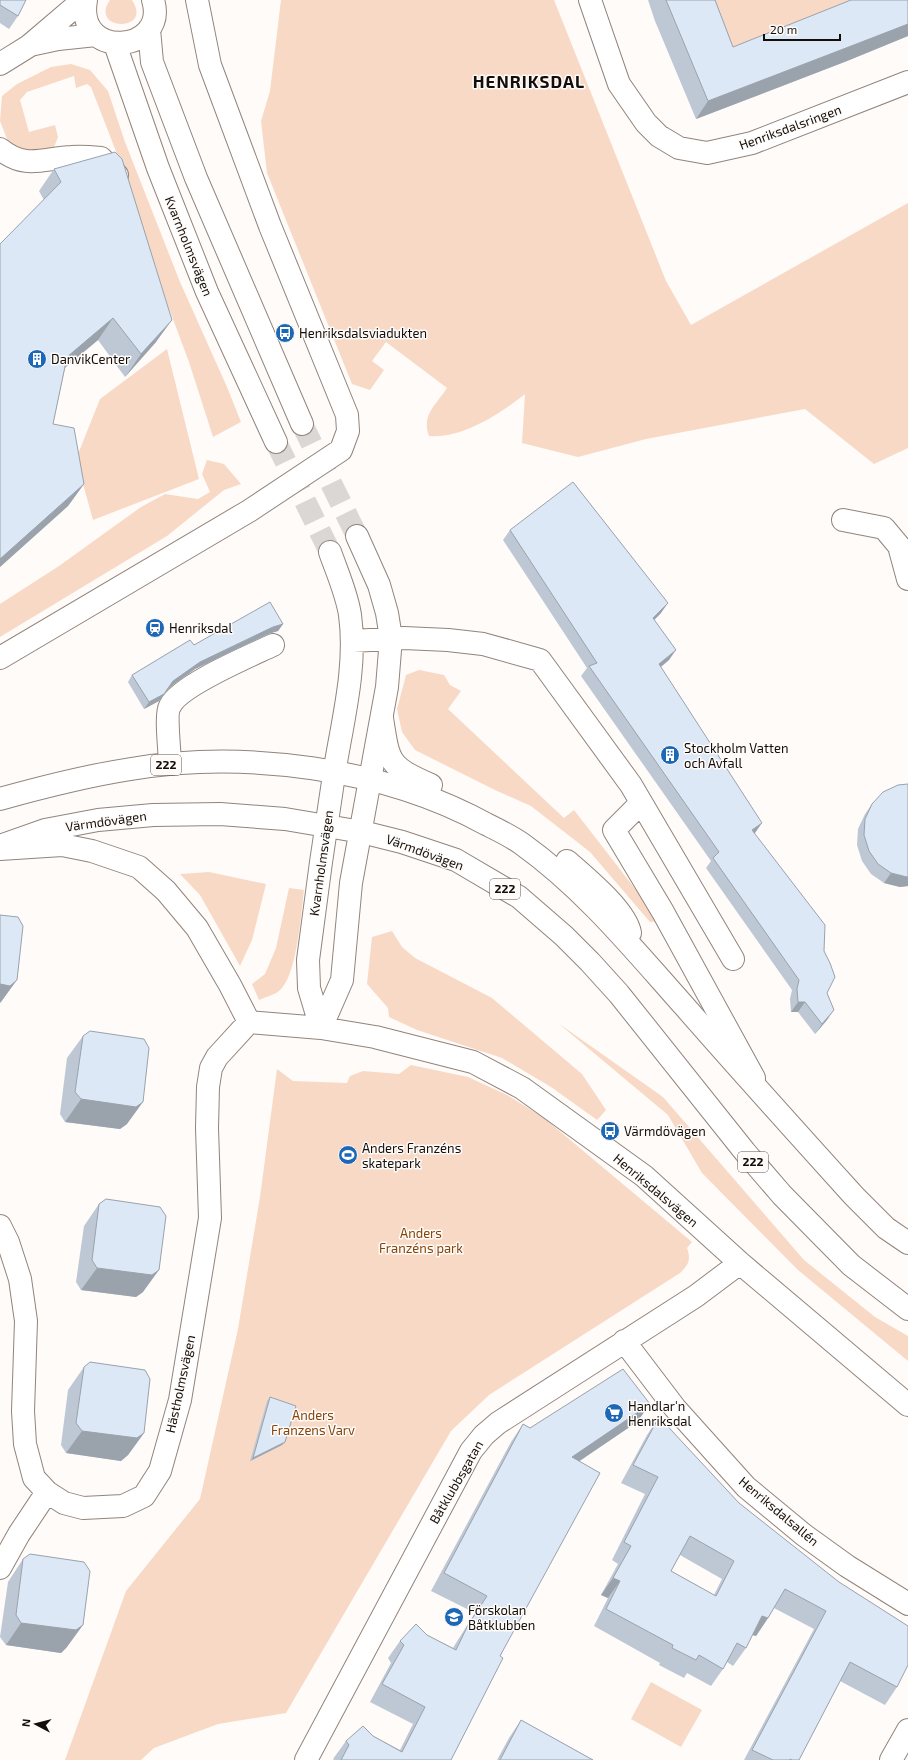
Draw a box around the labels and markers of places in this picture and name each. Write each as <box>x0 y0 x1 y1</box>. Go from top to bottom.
bus stop icon: Henriksdalsviadukten <box>274 322 296 344</box>
place label: Henriksdalsviadukten <box>299 325 427 341</box>
building icon: DanvikCenter <box>26 348 48 370</box>
place label: DanvikCenter <box>51 351 130 367</box>
station icon: Henriksdal <box>144 617 166 639</box>
place label: Henriksdal <box>169 620 232 636</box>
place label: Stockholm Vatten och Avfall <box>684 740 788 771</box>
building icon: Stockholm Vatten och Avfall <box>659 744 681 766</box>
bus stop icon: Värmdövägen <box>599 1120 621 1142</box>
place label: Värmdövägen <box>624 1123 706 1139</box>
place label: Anders Franzéns skatepark <box>362 1140 461 1171</box>
sports icon: Anders Franzéns skatepark <box>337 1144 359 1166</box>
place label: Handlar'n Henriksdal <box>628 1398 691 1429</box>
supermarket icon: Handlar'n Henriksdal <box>603 1402 625 1424</box>
place label: Förskolan Båtklubben <box>468 1602 535 1633</box>
school or university icon: Förskolan Båtklubben <box>443 1606 465 1628</box>

